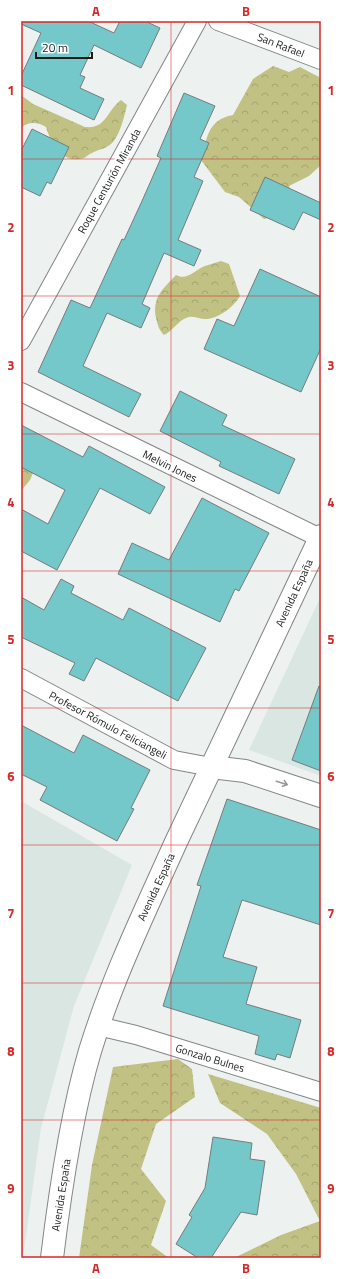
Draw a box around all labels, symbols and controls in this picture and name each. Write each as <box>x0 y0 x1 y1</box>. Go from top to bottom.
text: A <box>92 1 100 21</box>
text: B <box>242 1 250 21</box>
street label: San Rafael <box>255 29 307 61</box>
scale bar <box>36 34 92 60</box>
text: 20 m <box>42 38 68 57</box>
text: 1 <box>7 80 15 100</box>
text: 1 <box>327 80 335 100</box>
street label: Roque Centurión Miranda <box>73 125 145 236</box>
text: 2 <box>7 217 15 237</box>
text: 2 <box>327 217 335 237</box>
text: 3 <box>7 355 15 375</box>
text: 3 <box>327 355 335 375</box>
street label: Melvin Jones <box>140 446 200 486</box>
text: 4 <box>7 492 15 512</box>
text: 4 <box>327 492 335 512</box>
street label: Avenida España <box>271 556 317 630</box>
text: 5 <box>7 629 15 649</box>
text: 5 <box>327 629 335 649</box>
street label: Profesor Rómulo Feliciangeli <box>46 687 170 763</box>
text: 6 <box>7 766 15 786</box>
text: 6 <box>327 766 335 786</box>
one-way arrow <box>275 780 288 787</box>
street label: Avenida España <box>133 850 179 924</box>
text: 7 <box>7 903 15 923</box>
text: 7 <box>327 903 335 923</box>
street label: Gonzalo Bulnes <box>173 1040 247 1076</box>
text: 8 <box>7 1041 15 1061</box>
text: 8 <box>327 1041 335 1061</box>
street label: Avenida España <box>47 1157 75 1232</box>
text: 9 <box>7 1178 15 1198</box>
text: 9 <box>327 1178 335 1198</box>
text: A <box>92 1258 100 1278</box>
text: B <box>242 1258 250 1278</box>

